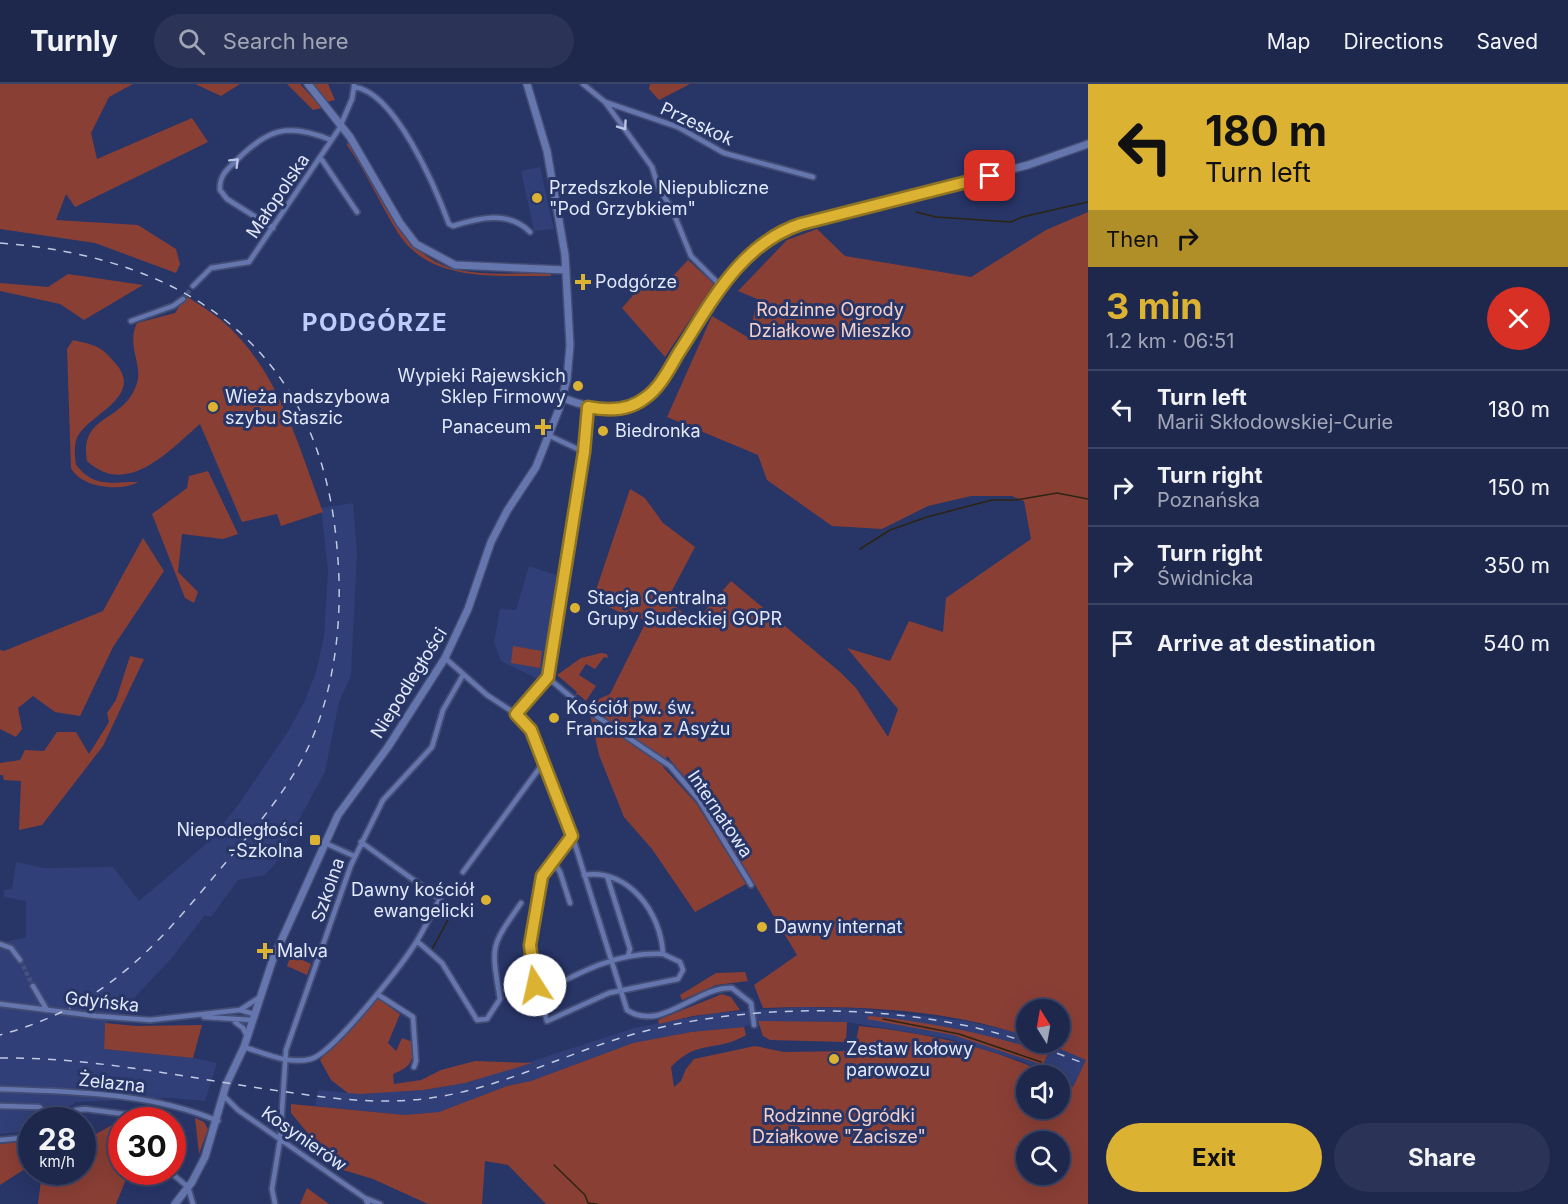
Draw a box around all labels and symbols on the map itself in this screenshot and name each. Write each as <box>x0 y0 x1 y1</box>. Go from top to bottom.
street label: Przeskok <box>657 98 737 150</box>
one-way arrow <box>616 120 627 131</box>
street label: Małopolska <box>242 150 313 242</box>
pin <box>964 150 1015 201</box>
one-way arrow <box>228 158 239 169</box>
place label: Przedszkole Niepubliczne "Pod Grzybkiem" <box>549 177 769 219</box>
marker: Przedszkole Niepubliczne "Pod Grzybkiem" <box>530 191 544 205</box>
place label: Podgórze <box>595 271 677 292</box>
marker: Podgórze <box>576 275 590 289</box>
park label: Rodzinne Ogrody Działkowe Mieszko <box>749 299 911 341</box>
district label: PODGÓRZE <box>302 308 448 337</box>
place label: Wypieki Rajewskich Sklep Firmowy <box>397 365 566 407</box>
marker: Wypieki Rajewskich Sklep Firmowy <box>571 379 585 393</box>
place label: Wieża nadszybowa szybu Staszic <box>225 386 390 428</box>
marker: Wieża nadszybowa szybu Staszic <box>206 400 220 414</box>
place label: Panaceum <box>441 416 531 437</box>
marker: Panaceum <box>536 420 550 434</box>
place label: Biedronka <box>615 420 701 441</box>
marker: Biedronka <box>596 424 610 438</box>
place label: Stacja Centralna Grupy Sudeckiej GOPR <box>587 587 783 629</box>
marker: Stacja Centralna Grupy Sudeckiej GOPR <box>568 601 582 615</box>
street label: Niepodległości <box>366 624 451 742</box>
place label: Kościół pw. św. Franciszka z Asyżu <box>566 697 730 739</box>
marker: Kościół pw. św. Franciszka z Asyżu <box>547 711 561 725</box>
street label: Internatowa <box>684 766 757 861</box>
place label: Niepodległości -Szkolna <box>177 819 303 861</box>
marker: Niepodległości -Szkolna <box>308 833 322 847</box>
street label: Szkolna <box>307 855 348 925</box>
place label: Dawny kościół ewangelicki <box>351 879 475 921</box>
marker: Dawny kościół ewangelicki <box>479 893 493 907</box>
place label: Dawny internat <box>774 916 902 937</box>
marker: Dawny internat <box>755 920 769 934</box>
place label: Malva <box>277 940 328 961</box>
marker: Malva <box>258 944 272 958</box>
position arrow <box>503 953 567 1017</box>
street label: Gdyńska <box>64 987 140 1016</box>
north arrow <box>1016 999 1070 1053</box>
place label: Zestaw kołowy parowozu <box>846 1038 973 1080</box>
marker: Zestaw kołowy parowozu <box>827 1052 841 1066</box>
street label: Żelazna <box>78 1068 147 1096</box>
street label: Kosynierów <box>258 1102 351 1176</box>
park label: Rodzinne Ogródki Działkowe "Zacisze" <box>752 1105 926 1147</box>
speed limit sign: 30 <box>108 1107 186 1185</box>

